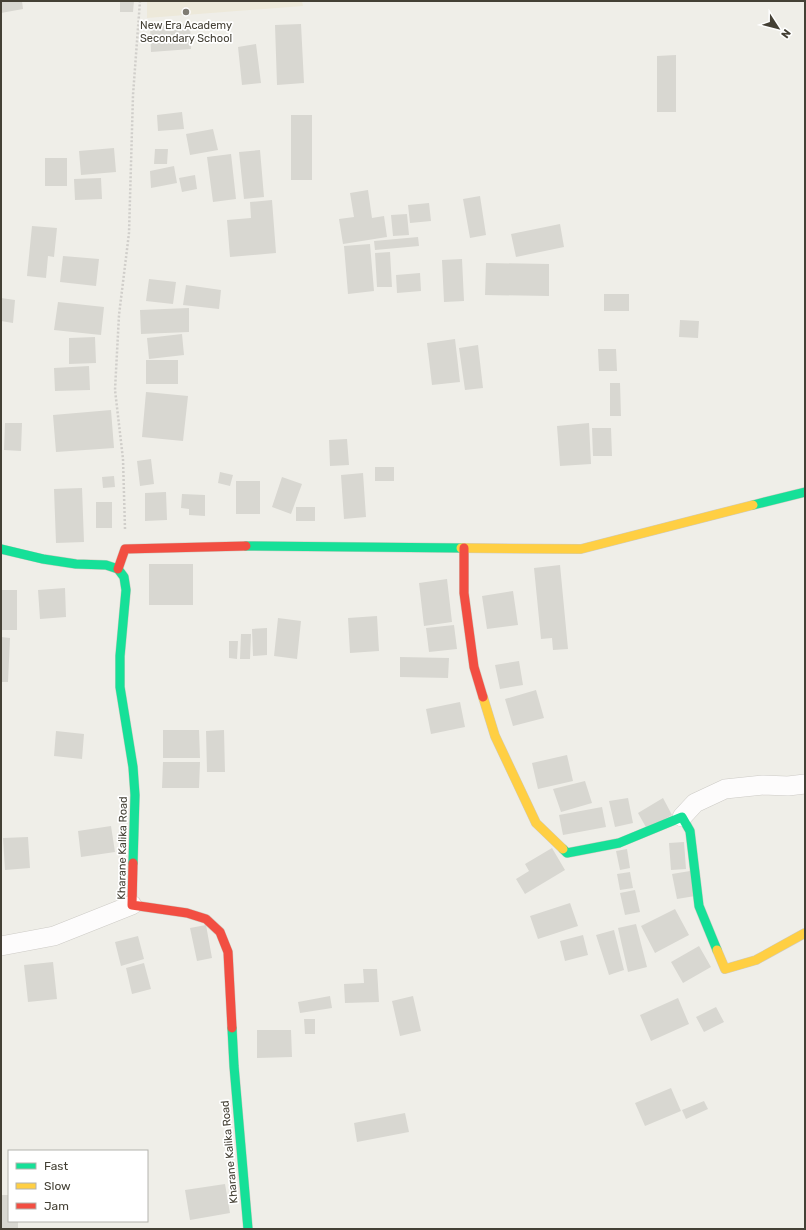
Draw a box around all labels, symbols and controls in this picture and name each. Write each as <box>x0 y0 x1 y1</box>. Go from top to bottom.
marker: New Era Academy Secondary School <box>181 7 191 17</box>
north arrow <box>758 8 798 48</box>
place label: New Era Academy Secondary School <box>140 19 232 45</box>
text: N <box>778 27 793 41</box>
street label: Kharane Kalika Road <box>115 796 130 900</box>
street label: Kharane Kalika Road <box>219 1100 240 1204</box>
legend <box>8 1150 148 1222</box>
text: Fast <box>44 1159 68 1173</box>
text: Slow <box>44 1179 71 1193</box>
text: Jam <box>44 1199 69 1213</box>

